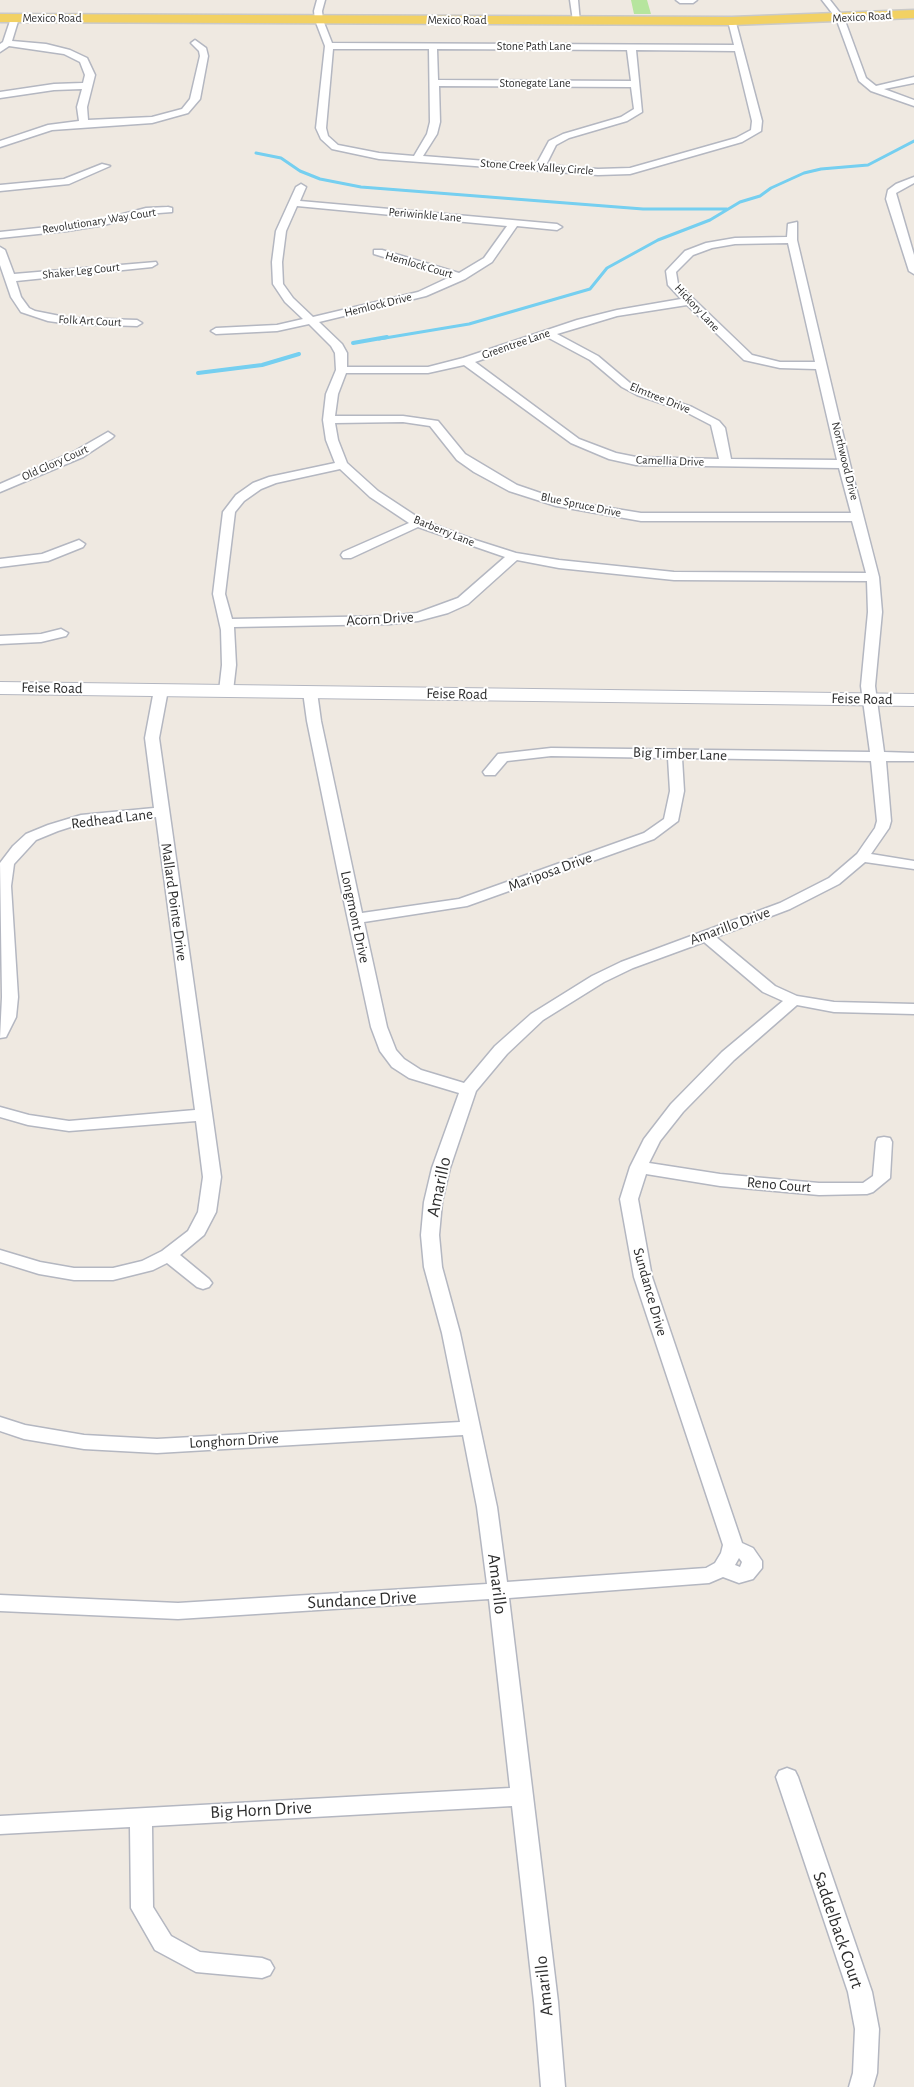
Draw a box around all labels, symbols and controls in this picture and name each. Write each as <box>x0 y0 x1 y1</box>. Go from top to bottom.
street label: Mexico Road <box>832 8 892 26</box>
street label: Mexico Road <box>22 11 82 25</box>
street label: Mexico Road <box>427 13 487 27</box>
street label: Stone Path Lane <box>497 39 571 53</box>
street label: Stonegate Lane <box>499 76 571 90</box>
street label: Stone Creek Valley Circle <box>480 156 594 178</box>
street label: Revolutionary Way Court <box>41 205 157 237</box>
street label: Periwinkle Lane <box>388 205 462 225</box>
street label: Hemlock Court <box>384 248 454 282</box>
street label: Shaker Leg Court <box>42 260 120 282</box>
street label: Hickory Lane <box>671 281 723 335</box>
street label: Hemlock Drive <box>343 290 413 320</box>
street label: Folk Art Court <box>58 312 122 330</box>
street label: Greentree Lane <box>480 326 552 362</box>
street label: Elmtree Drive <box>628 379 692 417</box>
street label: Northwood Drive <box>828 420 862 502</box>
street label: Old Glory Court <box>19 442 91 484</box>
street label: Camellia Drive <box>636 453 704 469</box>
street label: Blue Spruce Drive <box>540 489 622 521</box>
street label: Barberry Lane <box>411 512 477 550</box>
street label: Acorn Drive <box>346 608 414 630</box>
street label: Feise Road <box>21 678 83 698</box>
street label: Feise Road <box>426 684 488 704</box>
street label: Feise Road <box>831 689 893 709</box>
street label: Big Timber Lane <box>633 743 727 765</box>
street label: Redhead Lane <box>70 805 154 833</box>
street label: Mallard Pointe Drive <box>157 842 191 962</box>
street label: Mariposa Drive <box>506 848 594 896</box>
street label: Longmont Drive <box>336 869 374 965</box>
street label: Amarillo Drive <box>687 903 773 949</box>
street label: Amarillo <box>422 1155 456 1219</box>
street label: Reno Court <box>746 1173 812 1197</box>
street label: Sundance Drive <box>629 1246 671 1338</box>
street label: Longhorn Drive <box>189 1430 279 1452</box>
street label: Amarillo <box>483 1553 511 1615</box>
street label: Sundance Drive <box>307 1586 417 1614</box>
street label: Big Horn Drive <box>210 1797 312 1823</box>
street label: Saddelback Court <box>808 1869 868 1991</box>
street label: Amarillo <box>530 1955 558 2017</box>

